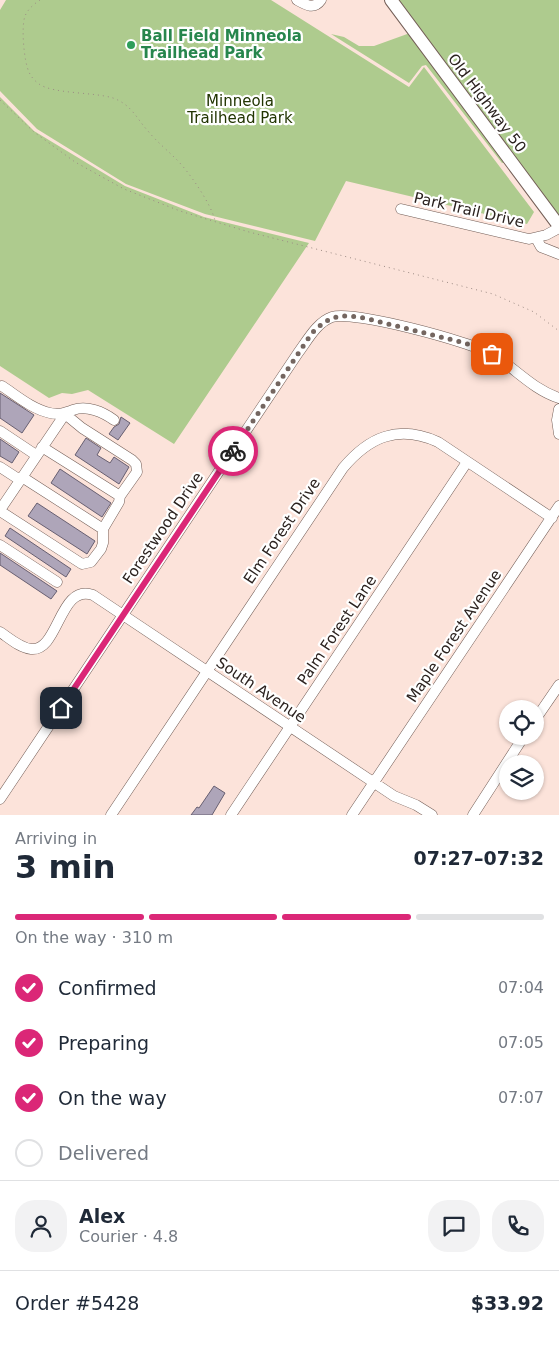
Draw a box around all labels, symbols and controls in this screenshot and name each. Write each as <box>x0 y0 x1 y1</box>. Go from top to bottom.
place label: Ball Field Minneola Trailhead Park <box>141 27 302 62</box>
marker: Ball Field Minneola Trailhead Park <box>125 39 137 51</box>
street label: Old Highway 50 <box>444 50 530 156</box>
park label: Minneola Trailhead Park <box>186 92 293 127</box>
street label: Park Trail Drive <box>412 189 526 231</box>
pin <box>471 333 513 375</box>
icon: bag <box>478 340 506 368</box>
courier <box>208 426 258 476</box>
icon: bike <box>219 437 247 465</box>
street label: Forestwood Drive <box>119 469 207 587</box>
street label: Elm Forest Drive <box>240 475 324 587</box>
street label: Maple Forest Avenue <box>403 566 505 706</box>
street label: Palm Forest Lane <box>294 572 380 688</box>
street label: South Avenue <box>213 653 309 727</box>
pin <box>40 687 82 729</box>
icon: home <box>47 694 75 722</box>
map controls <box>499 700 544 800</box>
button: locate <box>499 700 544 745</box>
button: layers <box>499 755 544 800</box>
text: Arriving in <box>15 829 97 848</box>
text: 07:27–07:32 <box>414 847 544 869</box>
text: 3 min <box>15 848 116 886</box>
text: On the way · 310 m <box>15 928 173 947</box>
icon: check <box>15 974 43 1002</box>
text: Confirmed <box>58 977 157 999</box>
text: 07:04 <box>498 978 544 997</box>
icon: check <box>15 1029 43 1057</box>
text: Preparing <box>58 1032 149 1054</box>
text: 07:05 <box>498 1033 544 1052</box>
icon: check <box>15 1084 43 1112</box>
text: On the way <box>58 1087 167 1109</box>
text: 07:07 <box>498 1088 544 1107</box>
text: Delivered <box>58 1142 149 1164</box>
button: person <box>15 1200 67 1252</box>
button: chat <box>428 1200 480 1252</box>
button: phone <box>492 1200 544 1252</box>
text: Alex <box>79 1205 125 1227</box>
text: Courier · 4.8 <box>79 1227 178 1246</box>
text: Order #5428 <box>15 1292 139 1314</box>
text: $33.92 <box>471 1292 544 1314</box>

